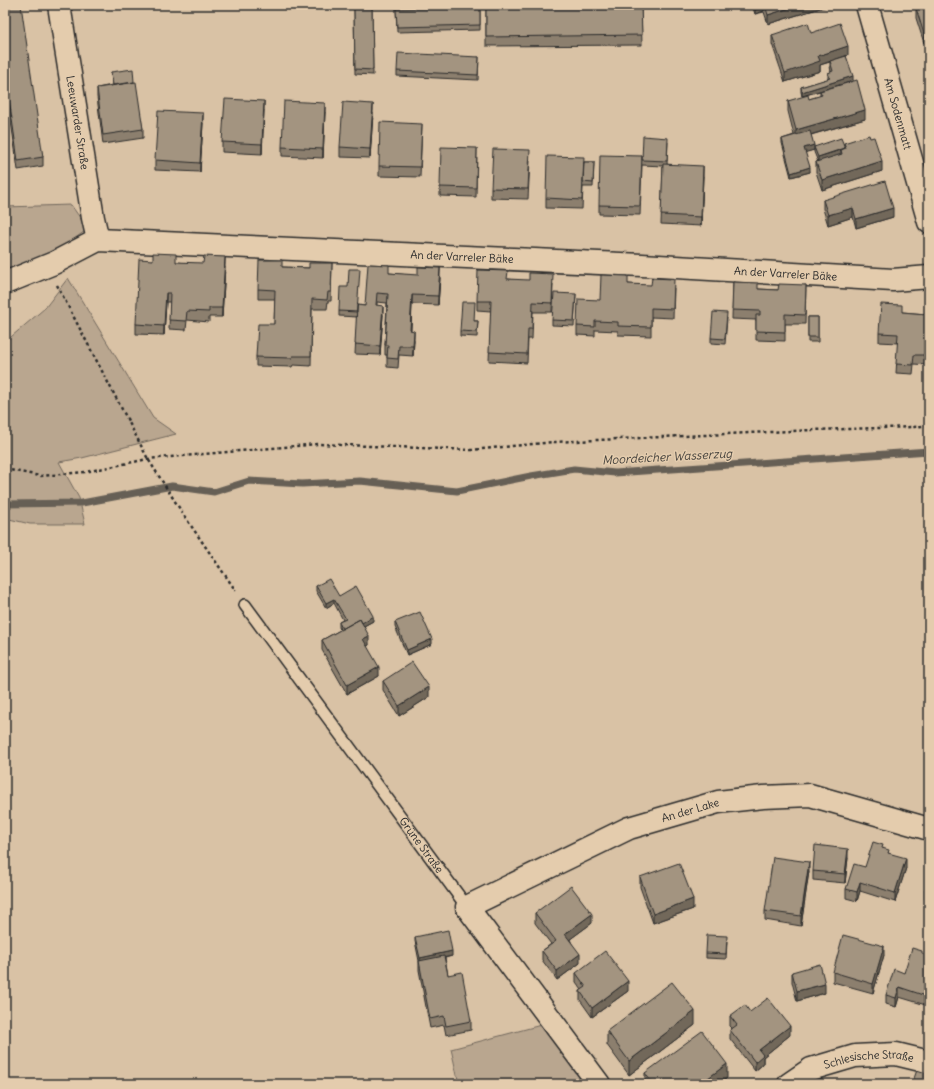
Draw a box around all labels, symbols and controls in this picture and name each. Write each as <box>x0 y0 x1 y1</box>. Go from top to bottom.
street label: Leeuwarder Straße <box>63 75 92 171</box>
street label: Am Sodenmatt <box>881 76 915 151</box>
street label: An der Varreler Bäke <box>410 247 514 266</box>
street label: An der Varreler Bäke <box>734 264 838 284</box>
water label: Moordeicher Wasserzug <box>601 446 734 467</box>
street label: An der Lake <box>660 795 721 825</box>
street label: Grüne Straße <box>396 814 447 876</box>
street label: Schlesische Straße <box>822 1047 916 1072</box>

